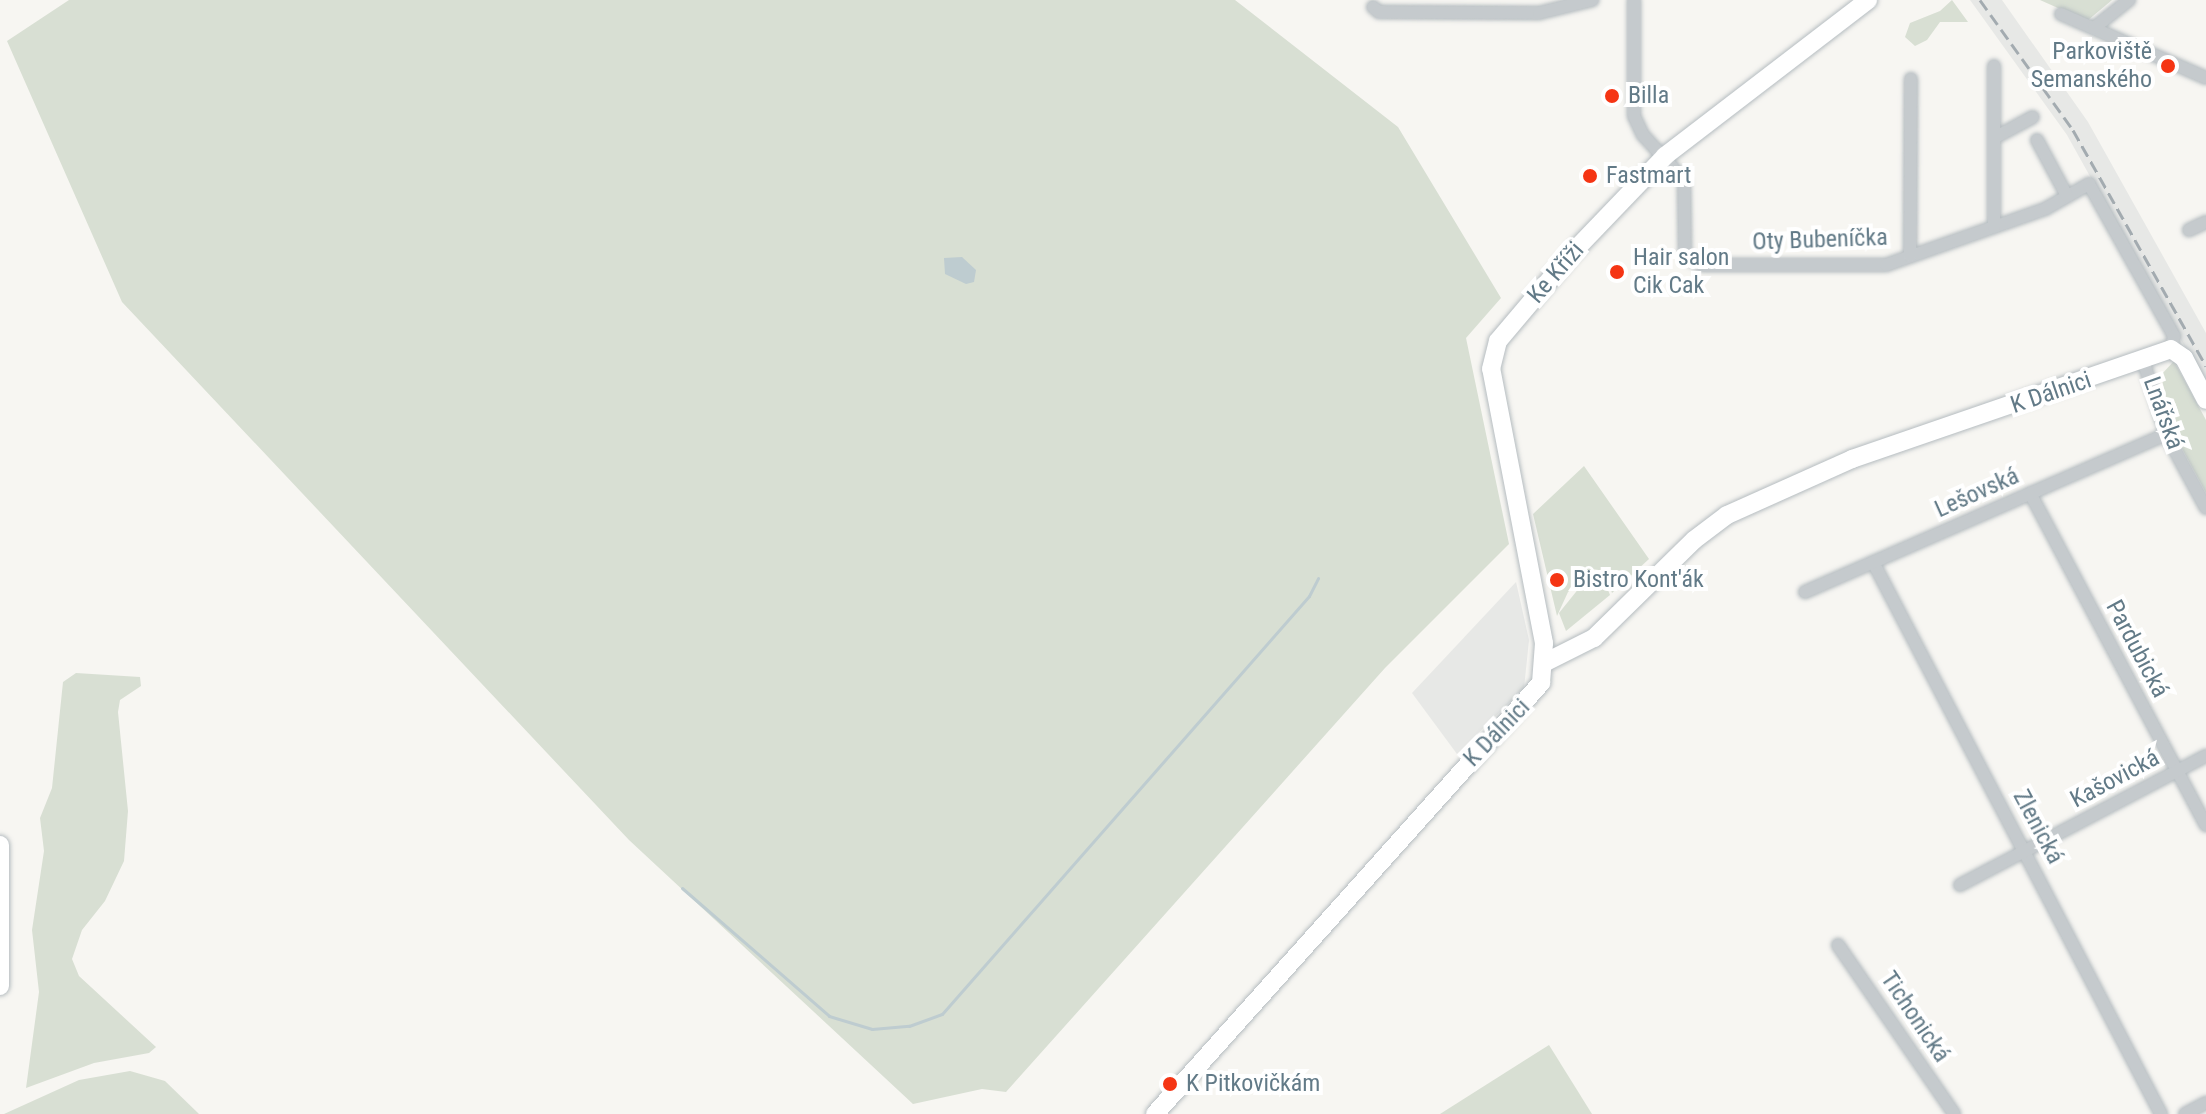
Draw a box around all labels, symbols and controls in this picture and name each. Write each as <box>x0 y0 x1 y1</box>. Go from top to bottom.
place label: Parkoviště Semanského <box>2031 38 2152 94</box>
marker: Parkoviště Semanského <box>2159 57 2177 75</box>
place label: Billa <box>1628 82 1669 110</box>
marker: Billa <box>1603 87 1621 105</box>
place label: Fastmart <box>1606 162 1691 190</box>
marker: Fastmart <box>1581 167 1599 185</box>
street label: Oty Bubeníčka <box>1752 223 1888 257</box>
street label: Ke Kříži <box>1522 237 1590 309</box>
place label: Hair salon Cik Cak <box>1633 244 1729 300</box>
marker: Hair salon Cik Cak <box>1608 263 1626 281</box>
street label: K Dálnici <box>2007 366 2095 420</box>
street label: Lnářská <box>2137 373 2189 453</box>
street label: Lešovská <box>1930 462 2024 524</box>
place label: Bistro Kont'ák <box>1573 566 1704 594</box>
marker: Bistro Kont'ák <box>1548 571 1566 589</box>
street label: Pardubická <box>2099 595 2175 703</box>
street label: K Dálnici <box>1458 693 1536 773</box>
street label: Kašovická <box>2066 744 2164 814</box>
street label: Zlenická <box>2007 785 2069 869</box>
street label: Tichonická <box>1874 966 1956 1068</box>
place label: K Pitkovičkám <box>1186 1070 1320 1098</box>
marker: K Pitkovičkám <box>1161 1075 1179 1093</box>

